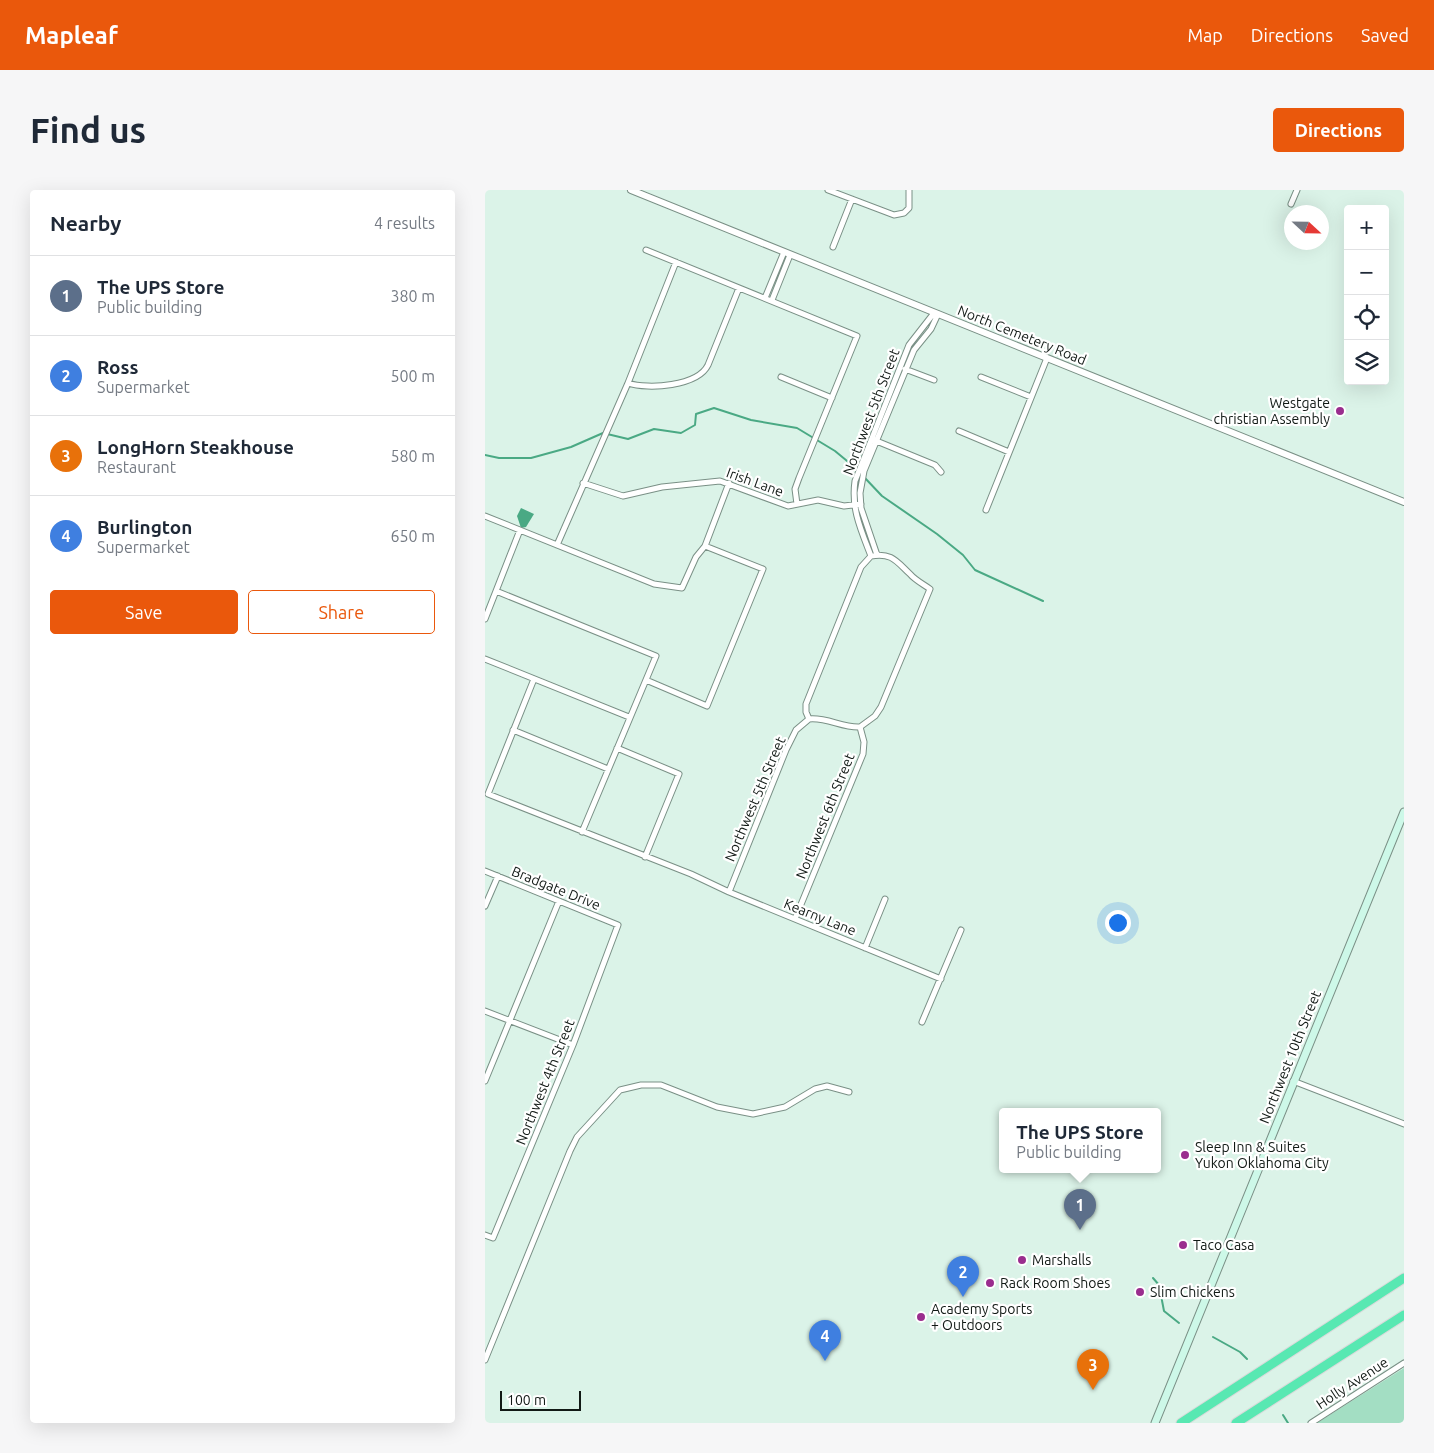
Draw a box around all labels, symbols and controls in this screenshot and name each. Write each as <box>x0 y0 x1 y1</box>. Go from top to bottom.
text: Mapleaf <box>25 22 118 49</box>
text: Map <box>1187 25 1223 45</box>
text: Directions <box>1251 25 1333 45</box>
text: Saved <box>1361 25 1409 45</box>
button: Directions <box>1273 108 1404 152</box>
text: Find us <box>30 110 146 150</box>
north arrow <box>1284 205 1329 250</box>
map controls <box>1344 205 1389 385</box>
button: + <box>1344 205 1389 250</box>
text: Nearby <box>50 211 121 235</box>
text: 4 results <box>374 214 435 232</box>
button: − <box>1344 250 1389 295</box>
text: The UPS Store <box>97 276 224 298</box>
text: 1 <box>61 287 71 305</box>
text: 380 m <box>390 287 435 305</box>
button: locate <box>1344 295 1389 340</box>
text: Public building <box>97 298 202 316</box>
street label: North Cemetery Road <box>955 302 1089 368</box>
button: layers <box>1344 340 1389 385</box>
street label: Northwest 5th Street <box>840 346 903 477</box>
text: Ross <box>97 356 138 378</box>
text: 2 <box>61 367 71 385</box>
text: 500 m <box>390 367 435 385</box>
text: Supermarket <box>97 378 190 396</box>
place label: Westgate christian Assembly <box>1214 395 1330 427</box>
marker: Westgate christian Assembly <box>1334 405 1346 417</box>
text: LongHorn Steakhouse <box>97 436 294 458</box>
text: 3 <box>61 447 71 465</box>
text: 580 m <box>390 447 435 465</box>
text: Restaurant <box>97 458 176 476</box>
street label: Irish Lane <box>724 464 786 500</box>
text: Burlington <box>97 516 192 538</box>
text: 4 <box>61 527 71 545</box>
text: 650 m <box>390 527 435 545</box>
text: Supermarket <box>97 538 190 556</box>
button: Save <box>50 590 238 634</box>
button: Share <box>248 590 435 634</box>
street label: Northwest 5th Street <box>721 734 789 864</box>
street label: Northwest 6th Street <box>792 750 858 881</box>
street label: Bradgate Drive <box>509 863 603 913</box>
street label: Kearny Lane <box>782 895 858 939</box>
your location <box>1105 910 1131 936</box>
street label: Northwest 10th Street <box>1256 988 1324 1126</box>
street label: Northwest 4th Street <box>512 1016 578 1147</box>
popup <box>999 1108 1161 1173</box>
text: The UPS Store <box>1016 1121 1144 1143</box>
place label: Sleep Inn & Suites Yukon Oklahoma City <box>1195 1139 1329 1171</box>
text: Public building <box>1016 1143 1122 1161</box>
marker: Sleep Inn & Suites Yukon Oklahoma City <box>1179 1149 1191 1161</box>
pin: 1 <box>1064 1189 1096 1230</box>
place label: Taco Casa <box>1193 1237 1254 1253</box>
marker: Taco Casa <box>1177 1239 1189 1251</box>
place label: Marshalls <box>1032 1252 1091 1268</box>
marker: Marshalls <box>1016 1254 1028 1266</box>
pin: 2 <box>947 1256 979 1297</box>
place label: Rack Room Shoes <box>1000 1275 1110 1291</box>
marker: Rack Room Shoes <box>984 1277 996 1289</box>
place label: Slim Chickens <box>1150 1284 1235 1300</box>
marker: Slim Chickens <box>1134 1286 1146 1298</box>
place label: Academy Sports + Outdoors <box>931 1301 1032 1333</box>
marker: Academy Sports + Outdoors <box>915 1311 927 1323</box>
pin: 4 <box>809 1320 841 1361</box>
pin: 3 <box>1077 1349 1109 1390</box>
street label: Holly Avenue <box>1313 1354 1391 1412</box>
scale bar <box>500 1388 581 1411</box>
text: 100 m <box>507 1392 546 1408</box>

